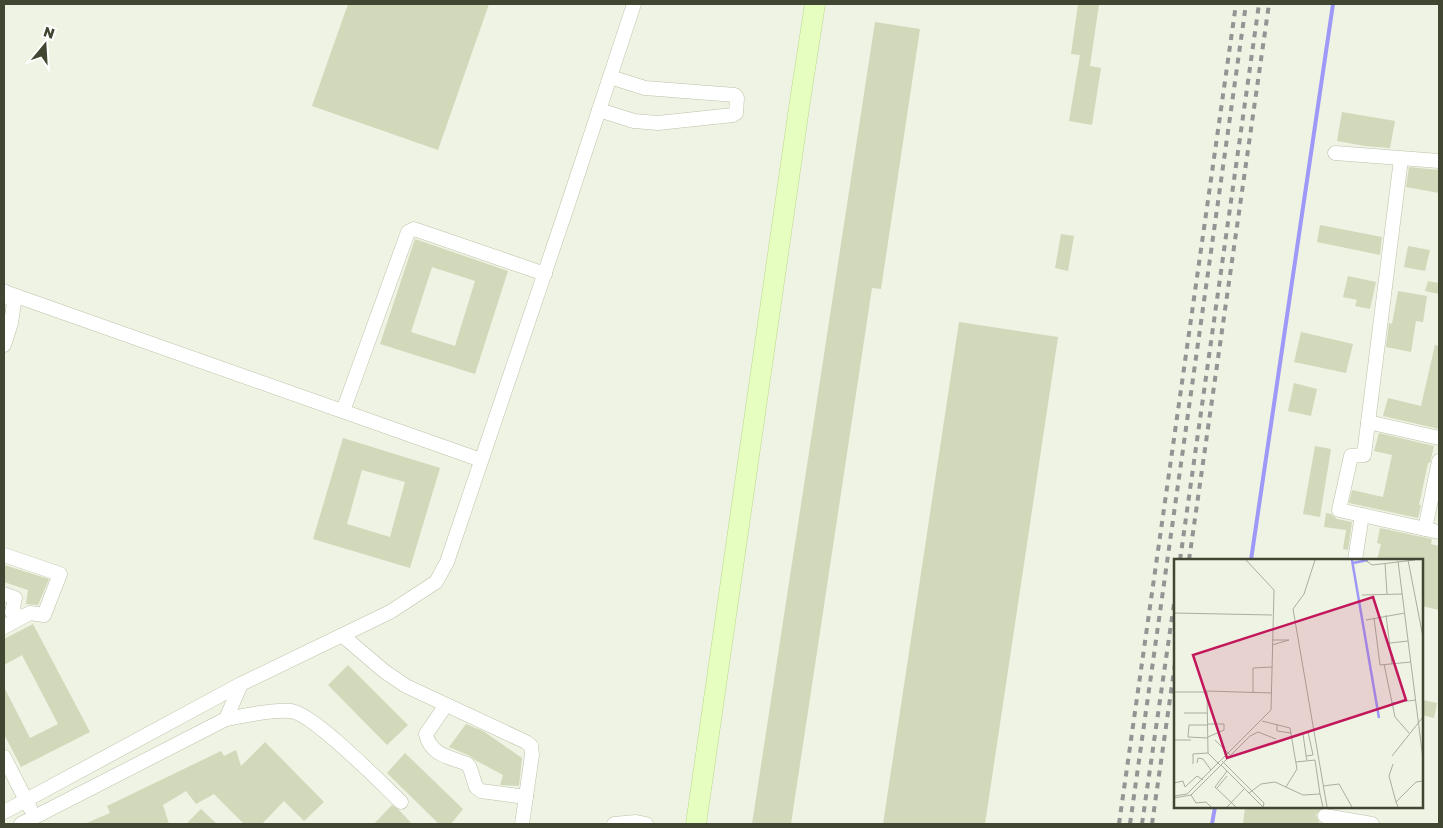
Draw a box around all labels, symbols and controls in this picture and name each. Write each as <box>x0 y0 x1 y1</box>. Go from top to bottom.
north arrow <box>20 20 70 70</box>
text: N <box>41 22 57 42</box>
inset map <box>1174 559 1423 808</box>

